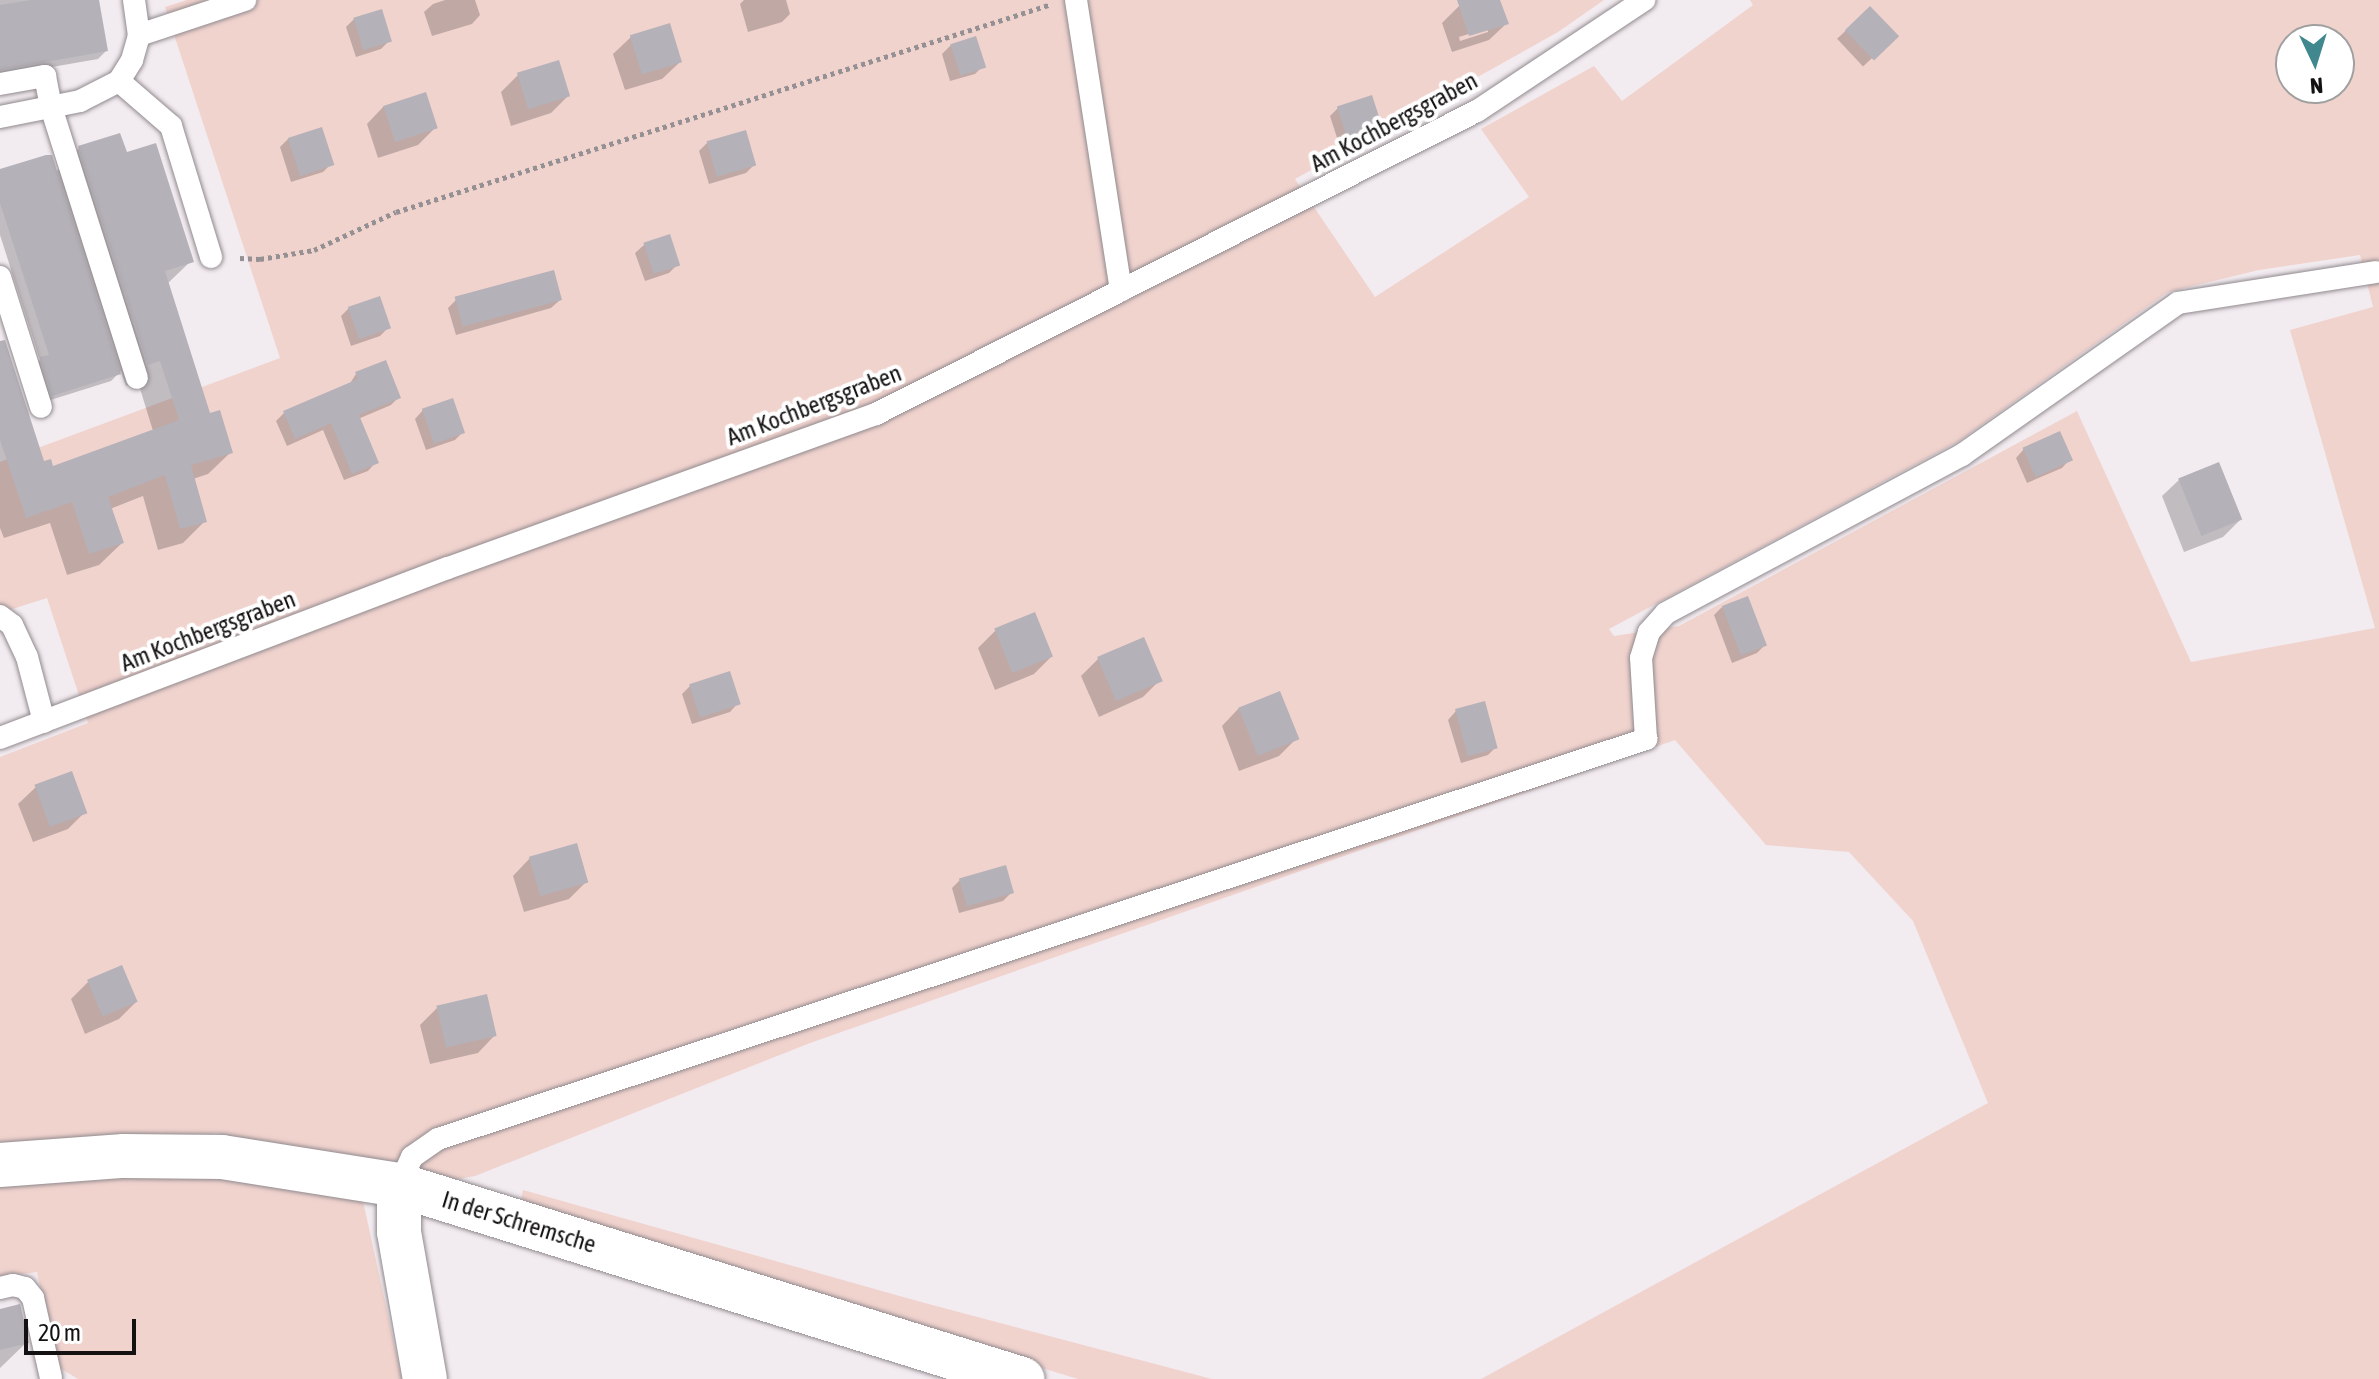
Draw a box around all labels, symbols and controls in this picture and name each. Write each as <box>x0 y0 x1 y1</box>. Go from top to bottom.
north arrow <box>2275 24 2355 104</box>
street label: Am Kochbergsgraben <box>1306 66 1482 178</box>
text: N <box>2309 73 2324 99</box>
street label: Am Kochbergsgraben <box>723 358 905 452</box>
street label: Am Kochbergsgraben <box>117 584 299 678</box>
street label: In der Schremsche <box>439 1185 599 1259</box>
scale bar <box>28 1303 140 1353</box>
text: 20 m <box>38 1319 81 1346</box>

